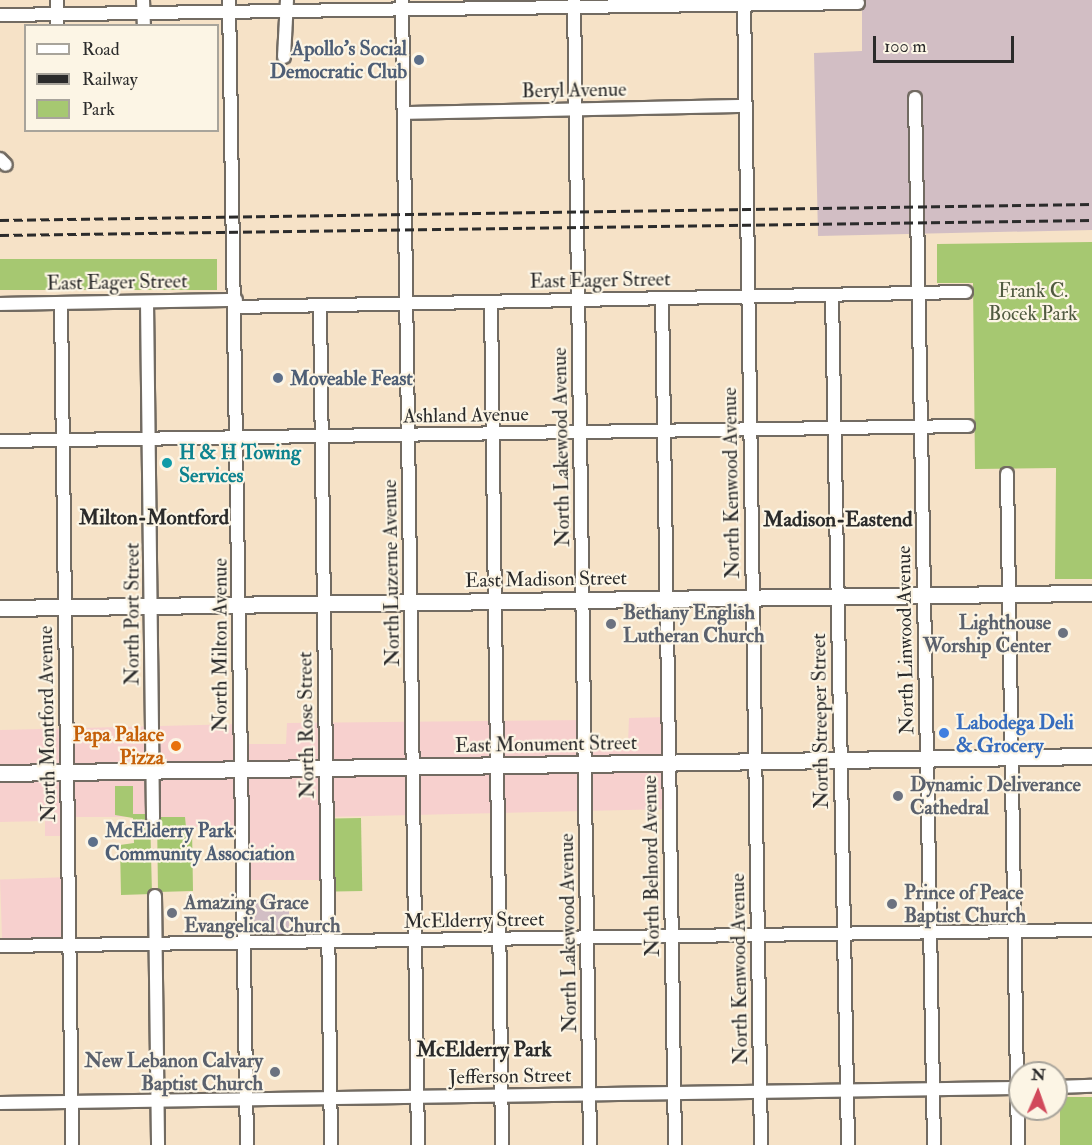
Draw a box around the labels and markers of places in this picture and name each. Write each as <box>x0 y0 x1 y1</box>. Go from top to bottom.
place label: Apollo’s Social Democratic Club <box>270 36 407 83</box>
marker: Apollo’s Social Democratic Club <box>412 53 426 67</box>
place label: Moveable Feast <box>290 366 413 390</box>
marker: Moveable Feast <box>271 371 285 385</box>
place label: H & H Towing Services <box>179 440 301 487</box>
marker: H & H Towing Services <box>160 456 174 470</box>
place label: Bethany English Lutheran Church <box>623 600 765 647</box>
place label: Lighthouse Worship Center <box>923 610 1051 657</box>
marker: Bethany English Lutheran Church <box>604 617 618 631</box>
marker: Lighthouse Worship Center <box>1056 626 1070 640</box>
place label: Labodega Deli & Grocery <box>956 710 1074 757</box>
place label: Papa Palace Pizza <box>73 722 164 769</box>
marker: Labodega Deli & Grocery <box>937 726 951 740</box>
marker: Papa Palace Pizza <box>169 739 183 753</box>
place label: Dynamic Deliverance Cathedral <box>910 772 1081 819</box>
marker: Dynamic Deliverance Cathedral <box>891 789 905 803</box>
place label: McElderry Park Community Association <box>105 819 295 866</box>
marker: McElderry Park Community Association <box>86 835 100 849</box>
place label: Prince of Peace Baptist Church <box>904 880 1026 927</box>
place label: Amazing Grace Evangelical Church <box>184 890 340 937</box>
marker: Prince of Peace Baptist Church <box>885 897 899 911</box>
marker: Amazing Grace Evangelical Church <box>165 906 179 920</box>
place label: New Lebanon Calvary Baptist Church <box>84 1048 263 1095</box>
marker: New Lebanon Calvary Baptist Church <box>268 1065 282 1079</box>

